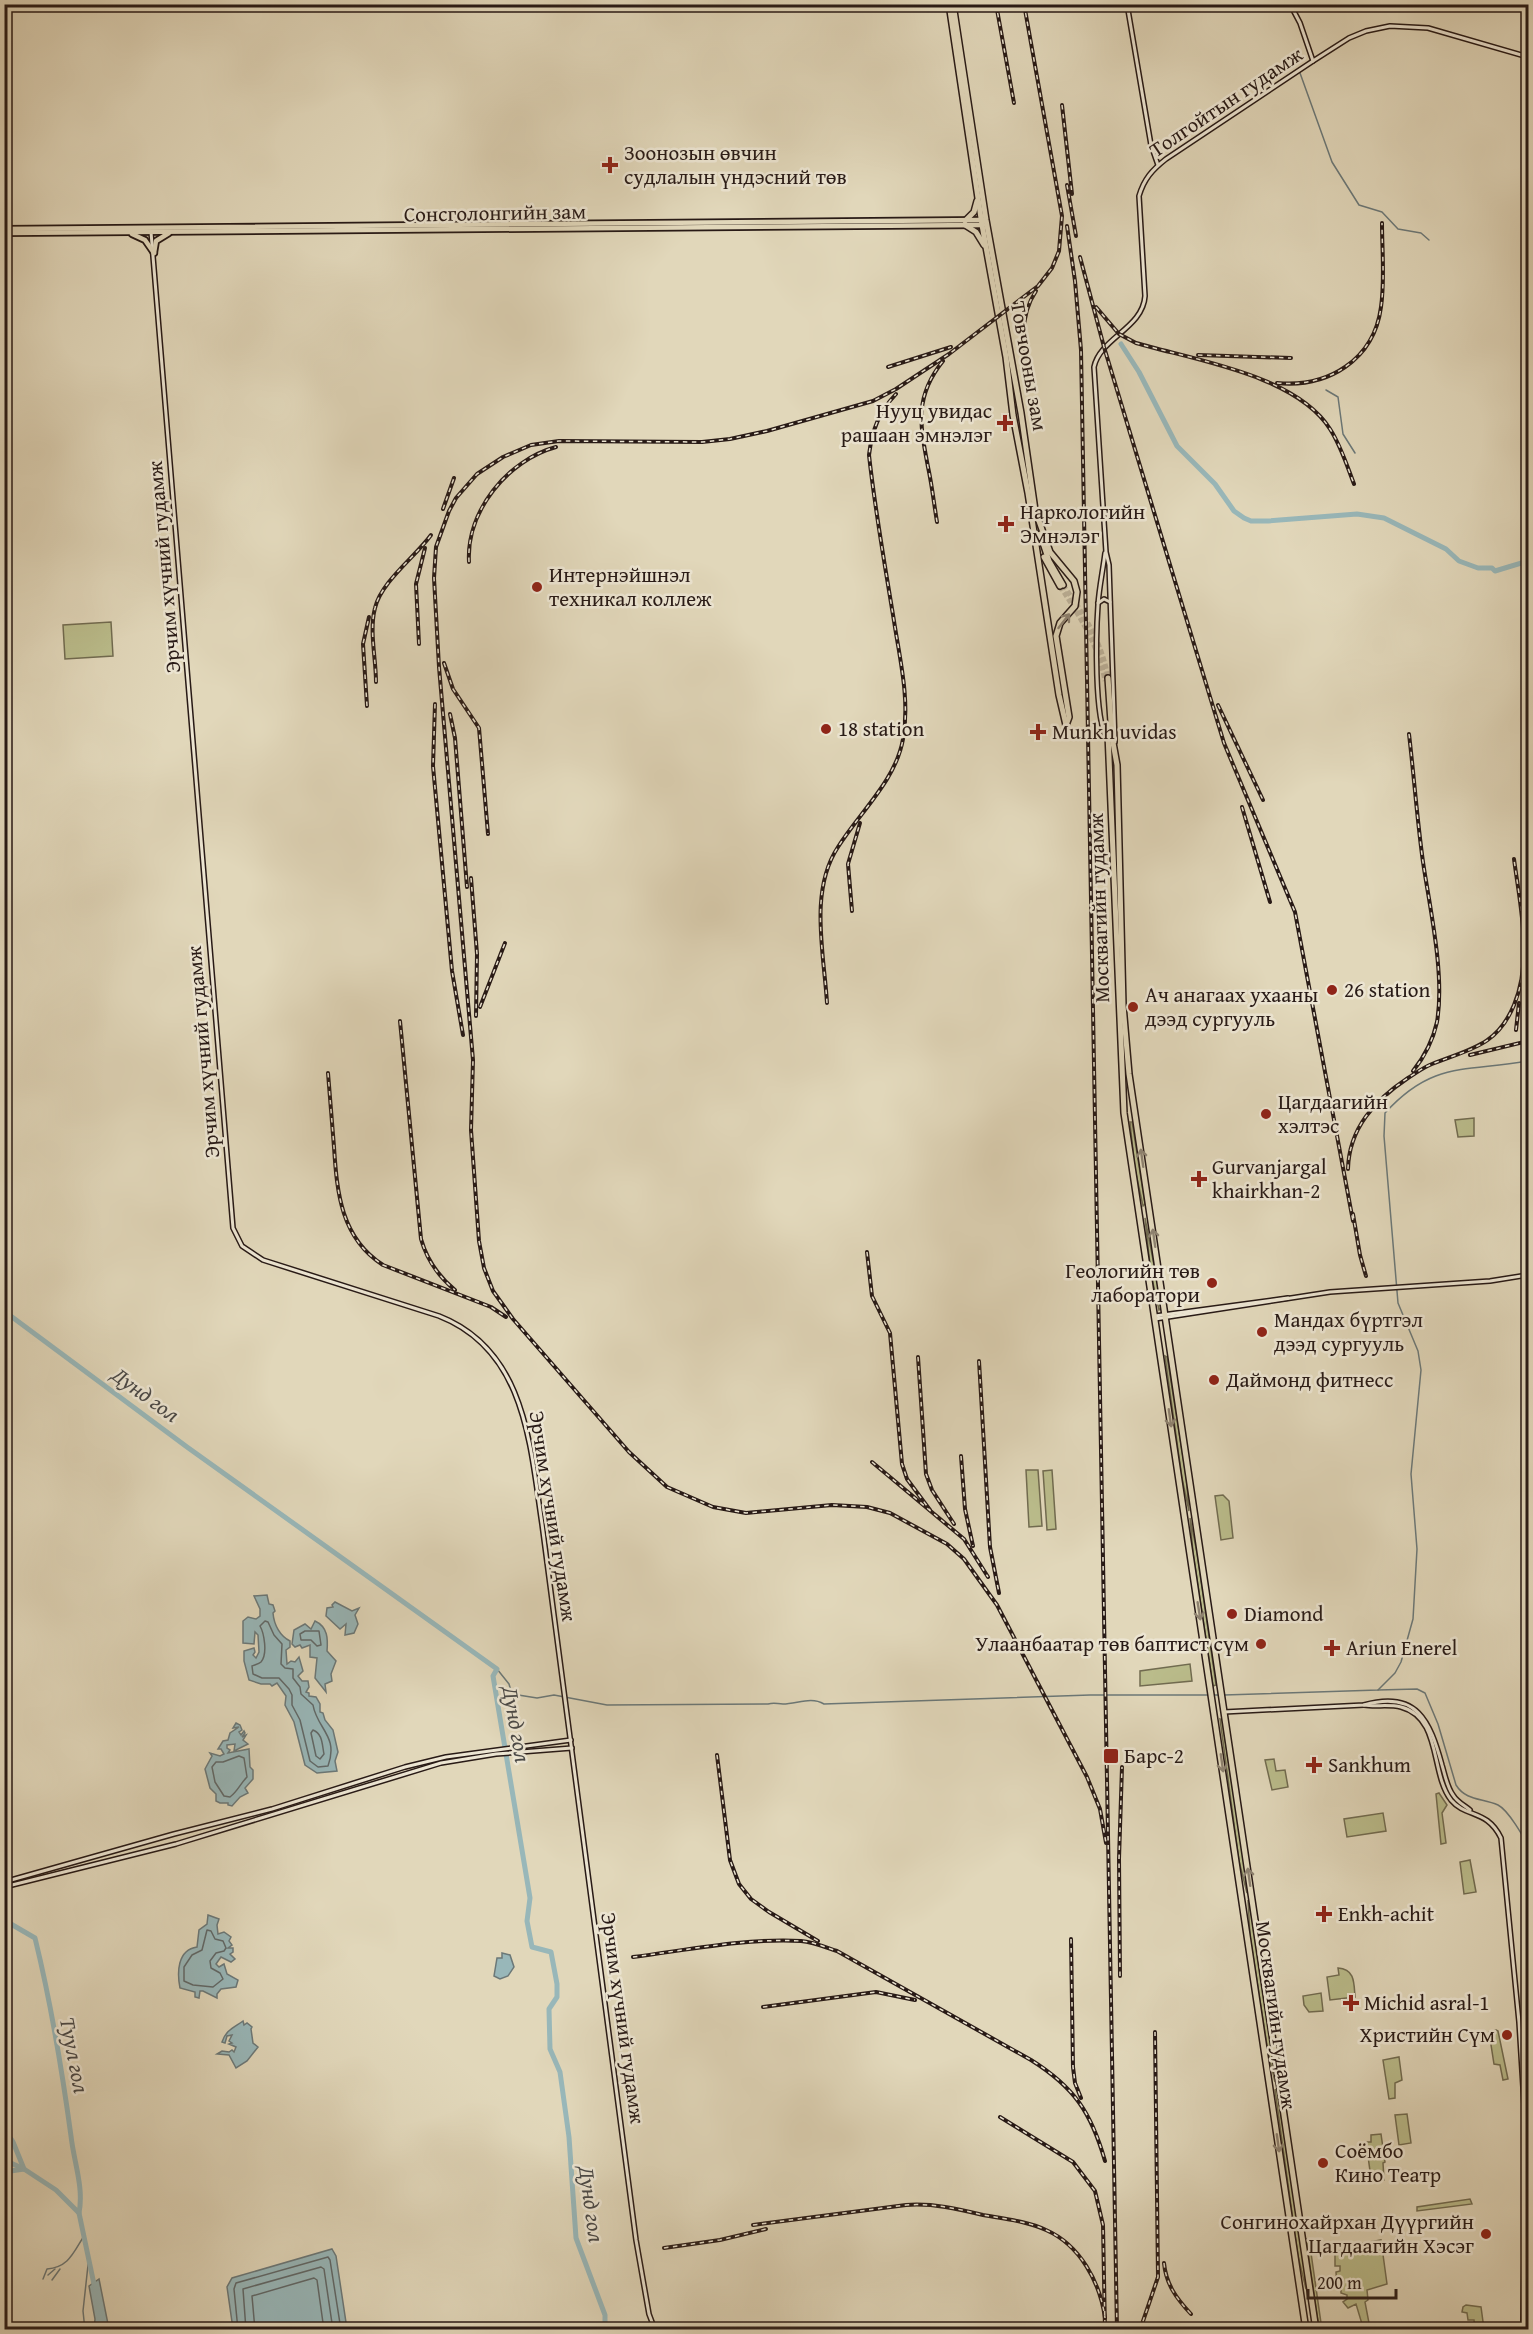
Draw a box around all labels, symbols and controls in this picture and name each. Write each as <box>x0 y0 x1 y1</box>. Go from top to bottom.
street label: Толгойтын гудамж <box>1143 38 1309 165</box>
place label: Зоонозын өвчин судлалын үндэсний төв <box>624 137 847 192</box>
marker: Зоонозын өвчин судлалын үндэсний төв <box>601 156 619 174</box>
street label: Сонсголонгийн зам <box>404 195 586 230</box>
street label: Товчооны зам <box>1003 299 1056 433</box>
place label: Нууц увидас рашаан эмнэлэг <box>841 395 992 450</box>
marker: Нууц увидас рашаан эмнэлэг <box>996 414 1014 432</box>
street label: Эрчим хүчний гудамж <box>139 459 188 674</box>
place label: Наркологийн Эмнэлэг <box>1020 496 1145 551</box>
marker: Наркологийн Эмнэлэг <box>997 515 1015 533</box>
place label: Интернэйшнэл техникал коллеж <box>549 559 712 614</box>
marker: Интернэйшнэл техникал коллеж <box>530 580 544 594</box>
one-way arrow <box>1058 613 1071 629</box>
place label: 18 station <box>838 713 925 744</box>
place label: Munkh uvidas <box>1052 716 1177 747</box>
marker: 18 station <box>819 722 833 736</box>
marker: Munkh uvidas <box>1029 723 1047 741</box>
street label: Москвагийн гудамж <box>1080 812 1117 1003</box>
street label: Эрчим хүчний гудамж <box>178 944 227 1159</box>
place label: 26 station <box>1344 974 1431 1005</box>
place label: Ач анагаах ухааны дээд сургууль <box>1145 979 1319 1034</box>
marker: 26 station <box>1325 983 1339 997</box>
marker: Ач анагаах ухааны дээд сургууль <box>1126 1000 1140 1014</box>
place label: Цагдаагийн хэлтэс <box>1278 1086 1388 1141</box>
marker: Цагдаагийн хэлтэс <box>1259 1107 1273 1121</box>
one-way arrow <box>1136 1148 1147 1168</box>
place label: Gurvanjargal khairkhan-2 <box>1212 1151 1327 1206</box>
marker: Gurvanjargal khairkhan-2 <box>1190 1170 1208 1188</box>
one-way arrow <box>1148 1229 1159 1249</box>
place label: Геологийн төв лаборатори <box>1065 1255 1200 1310</box>
marker: Геологийн төв лаборатори <box>1205 1276 1219 1290</box>
place label: Мандах бүртгэл дээд сургууль <box>1274 1304 1423 1359</box>
marker: Мандах бүртгэл дээд сургууль <box>1255 1325 1269 1339</box>
water label: Дунд гол <box>104 1357 187 1430</box>
place label: Даймонд фитнесс <box>1225 1364 1393 1395</box>
marker: Даймонд фитнесс <box>1207 1373 1221 1387</box>
street label: Эрчим хүчний гудамж <box>522 1408 586 1624</box>
one-way arrow <box>1164 1408 1175 1428</box>
place label: Diamond <box>1244 1598 1324 1629</box>
one-way arrow <box>1193 1601 1204 1621</box>
marker: Diamond <box>1225 1607 1239 1621</box>
place label: Улаанбаатар төв баптист сүм <box>975 1628 1249 1659</box>
place label: Ariun Enerel <box>1346 1632 1458 1663</box>
marker: Улаанбаатар төв баптист сүм <box>1254 1637 1268 1651</box>
marker: Ariun Enerel <box>1323 1639 1341 1657</box>
water label: Дунд гол <box>494 1681 540 1765</box>
place label: Барс-2 <box>1124 1740 1184 1771</box>
marker: Барс-2 <box>1102 1747 1120 1765</box>
place label: Sankhum <box>1328 1749 1411 1780</box>
one-way arrow <box>1216 1753 1227 1773</box>
marker: Sankhum <box>1305 1756 1323 1774</box>
one-way arrow <box>1244 1868 1255 1887</box>
place label: Enkh-achit <box>1338 1898 1435 1929</box>
marker: Enkh-achit <box>1315 1905 1333 1923</box>
street label: Эрчим хүчний гудамж <box>593 1910 654 2126</box>
street label: Москвагийн гудамж <box>1248 1919 1305 2112</box>
place label: Michid asral-1 <box>1364 1987 1489 2018</box>
marker: Michid asral-1 <box>1342 1994 1360 2012</box>
water label: Туул гол <box>52 2014 98 2096</box>
place label: Христийн Сүм <box>1359 2019 1495 2050</box>
marker: Христийн Сүм <box>1500 2028 1514 2042</box>
one-way arrow <box>1273 2133 1284 2153</box>
place label: Соёмбо Кино Театр <box>1335 2135 1441 2190</box>
marker: Соёмбо Кино Театр <box>1316 2156 1330 2170</box>
water label: Дунд гол <box>571 2162 613 2245</box>
place label: Сонгинохайрхан Дүүргийн Цагдаагийн Хэсэг <box>1220 2206 1474 2261</box>
marker: Сонгинохайрхан Дүүргийн Цагдаагийн Хэсэг <box>1479 2227 1493 2241</box>
scale bar <box>1308 2262 1396 2300</box>
text: 200 m <box>1317 2269 1362 2296</box>

